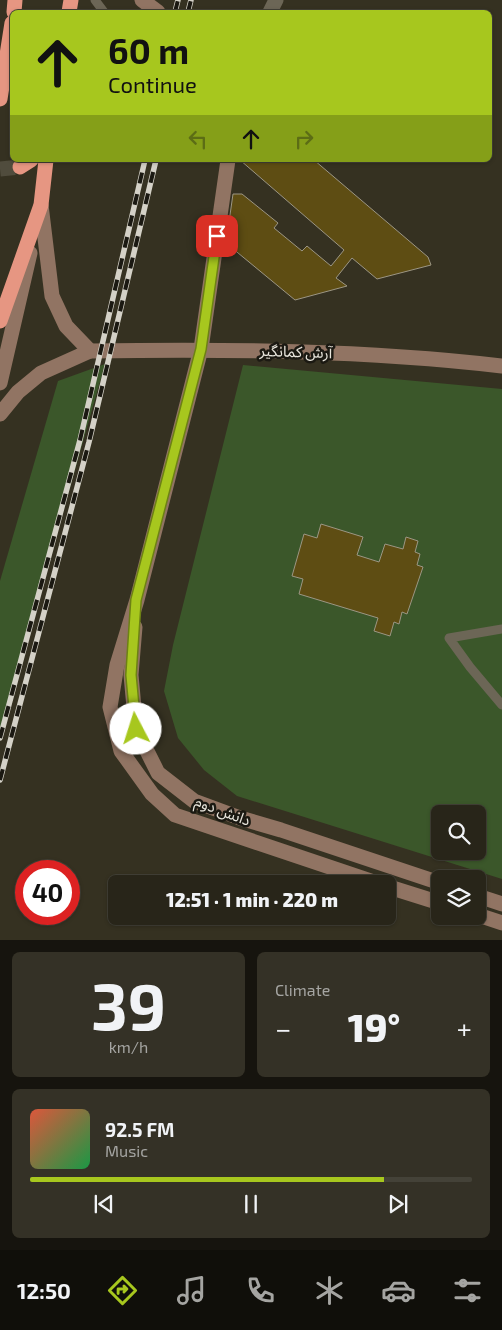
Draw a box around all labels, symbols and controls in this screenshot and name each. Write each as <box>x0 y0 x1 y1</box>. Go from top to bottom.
text: 60 m <box>108 29 189 71</box>
icon: ahead <box>25 30 90 95</box>
text: Continue <box>108 71 197 97</box>
icon: left <box>184 125 212 153</box>
icon: ahead <box>237 125 265 153</box>
icon: right <box>290 125 318 153</box>
pin <box>196 215 238 257</box>
icon: arrive <box>203 222 231 250</box>
street label: آرش کمانگیر <box>258 341 333 362</box>
position arrow <box>109 702 161 754</box>
street label: دانش دوم <box>192 791 253 832</box>
map controls <box>431 805 486 925</box>
button: search <box>431 805 486 860</box>
speed limit sign: 40 <box>15 860 80 925</box>
button: layers <box>431 870 486 925</box>
text: 12:51 · 1 min · 220 m <box>166 888 338 911</box>
text: 39 <box>91 965 166 1043</box>
text: Climate <box>275 980 330 999</box>
text: 19° <box>348 1004 400 1050</box>
text: − <box>275 1011 291 1045</box>
text: + <box>457 1011 472 1045</box>
text: km/h <box>109 1037 148 1056</box>
text: 92.5 FM <box>105 1118 174 1141</box>
text: Music <box>105 1141 148 1160</box>
icon: previous <box>90 1190 118 1218</box>
icon: pause <box>237 1190 265 1218</box>
icon: next <box>384 1190 412 1218</box>
icon: directions <box>105 1273 140 1308</box>
icon: music <box>174 1273 209 1308</box>
icon: phone <box>243 1273 278 1308</box>
icon: climate <box>312 1273 347 1308</box>
icon: car <box>381 1273 416 1308</box>
icon: filters <box>450 1273 485 1308</box>
text: 12:50 <box>17 1277 71 1303</box>

